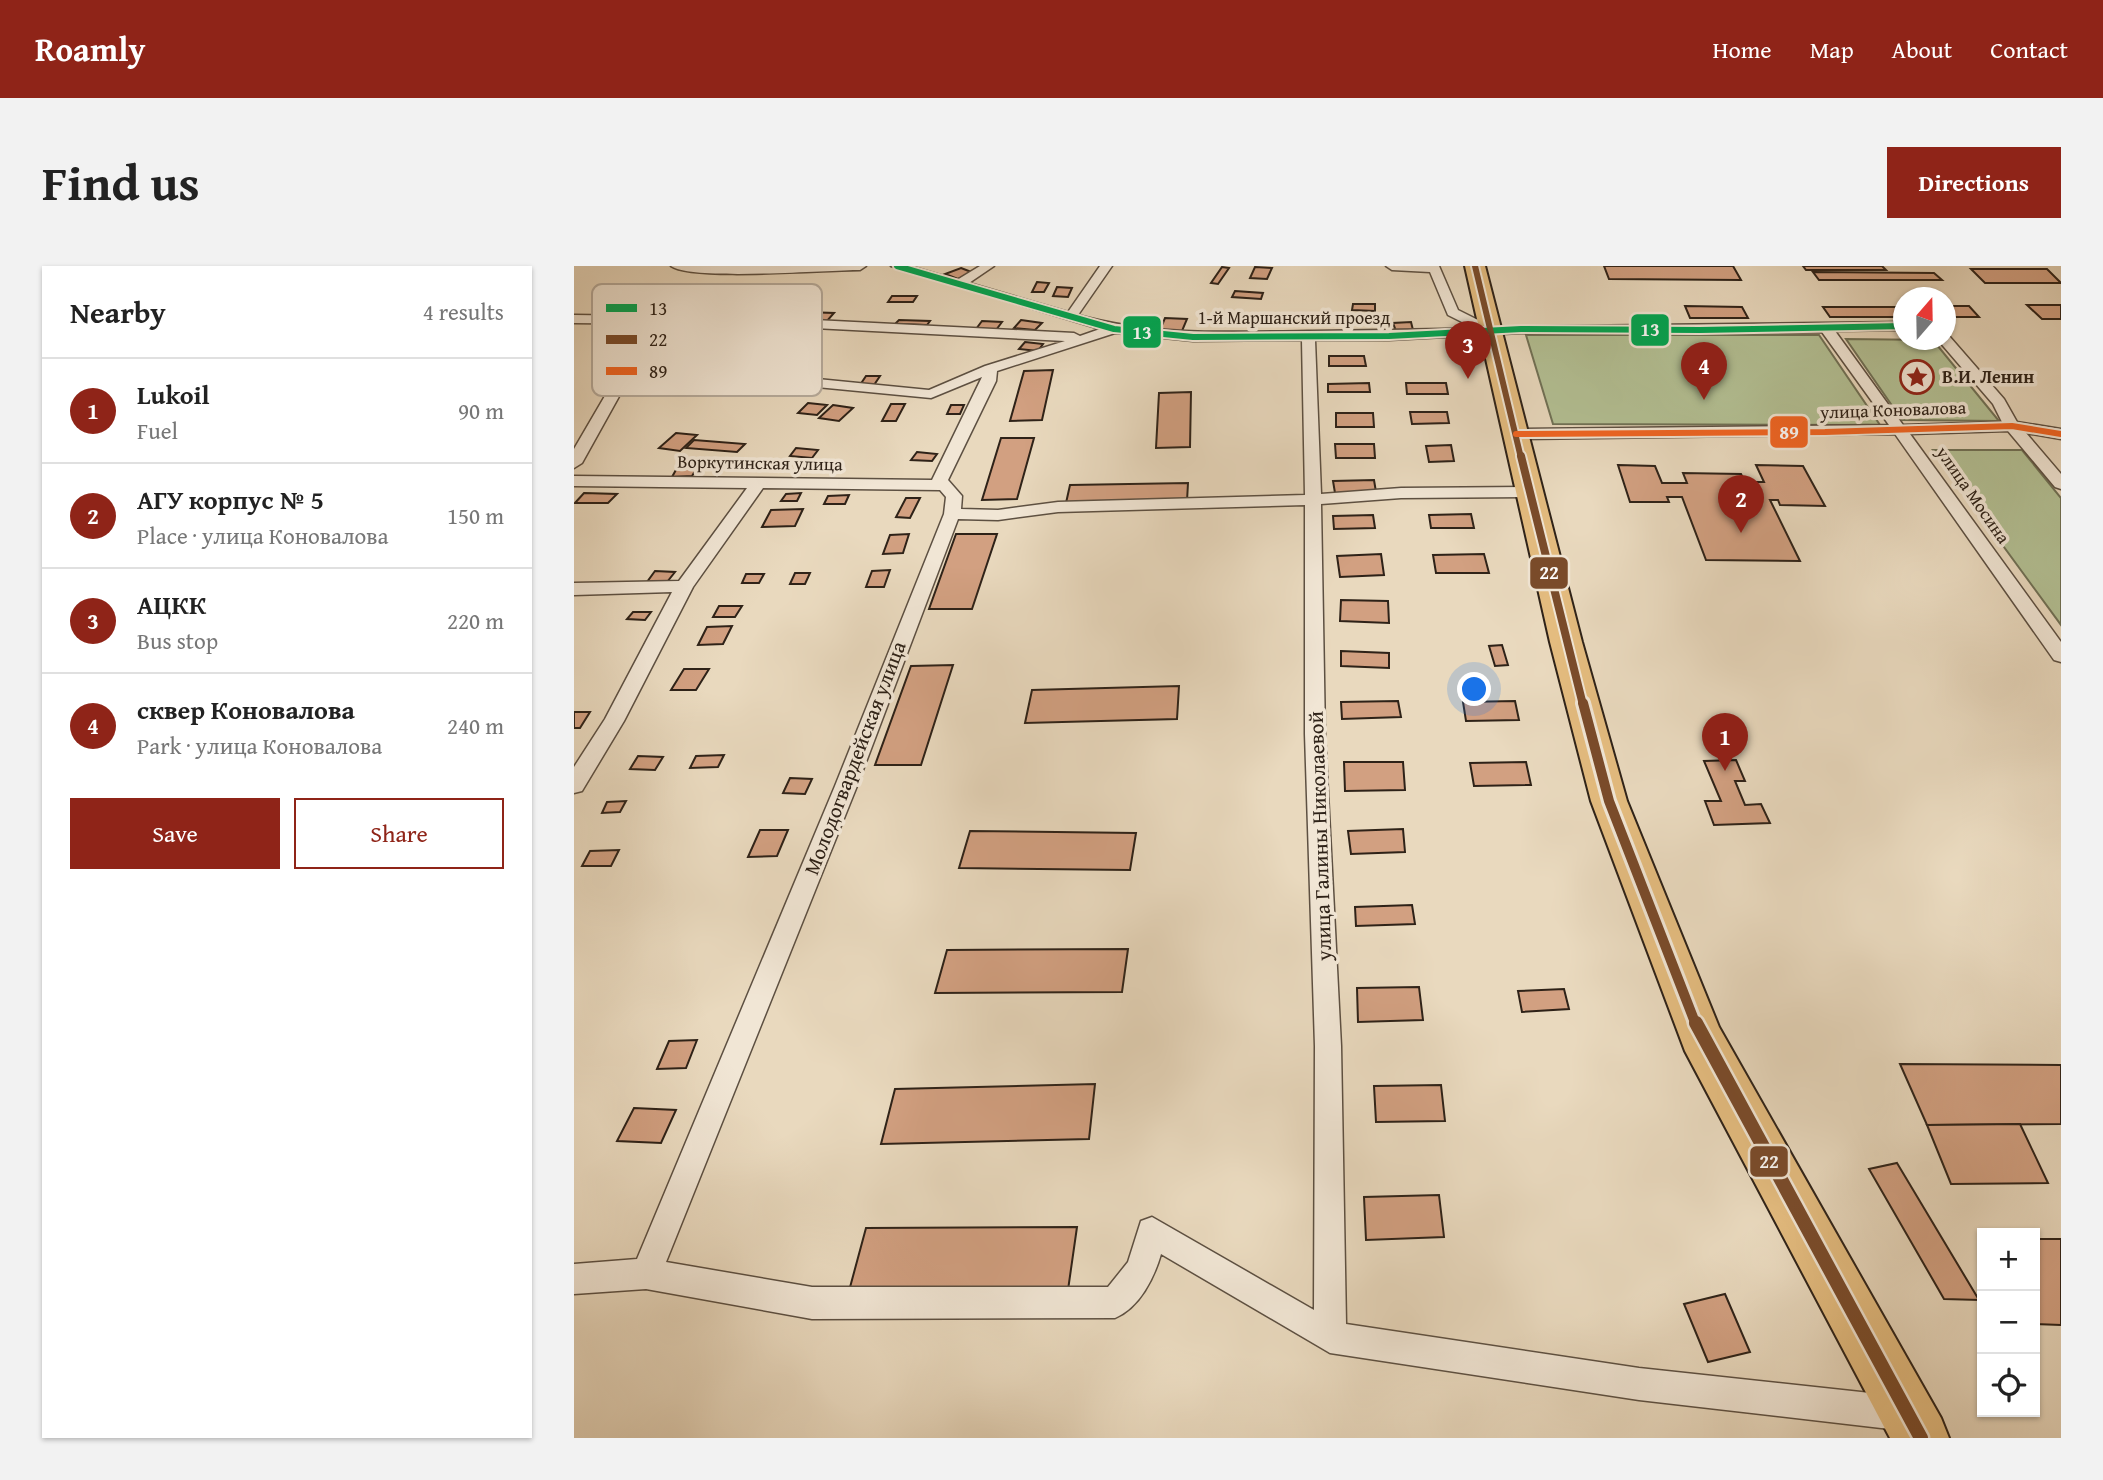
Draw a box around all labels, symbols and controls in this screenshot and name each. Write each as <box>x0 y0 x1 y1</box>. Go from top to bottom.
text: Roamly <box>35 25 145 73</box>
text: Home <box>1713 32 1772 67</box>
text: Map <box>1810 32 1854 67</box>
text: About <box>1892 32 1952 67</box>
text: Contact <box>1990 32 2068 67</box>
text: Find us <box>42 146 200 218</box>
button: Directions <box>1887 147 2061 218</box>
legend <box>592 284 822 396</box>
north arrow <box>1893 287 1956 350</box>
text: Nearby <box>70 290 166 334</box>
text: 13 <box>649 294 667 322</box>
text: 4 results <box>423 295 504 328</box>
street label: 1-й Маршанский проезд <box>1198 304 1390 331</box>
line badge: 13 <box>1630 313 1670 347</box>
line badge: 13 <box>1122 315 1162 349</box>
text: 13 <box>1640 315 1660 343</box>
text: 13 <box>1132 318 1152 346</box>
pin: 3 <box>1445 321 1491 379</box>
text: 22 <box>649 325 667 353</box>
pin: 4 <box>1681 342 1727 400</box>
text: 89 <box>649 357 667 385</box>
place icon: В.И. Ленин <box>1898 358 1936 396</box>
place label: В.И. Ленин <box>1942 363 2034 390</box>
text: Lukoil <box>137 375 210 414</box>
street label: улица Коновалова <box>1818 393 1967 426</box>
text: 1 <box>87 394 99 427</box>
text: 90 m <box>458 394 504 427</box>
text: Fuel <box>137 414 178 447</box>
line badge: 89 <box>1769 415 1809 449</box>
text: 89 <box>1779 418 1799 446</box>
street label: улица Мосина <box>1929 440 2017 549</box>
street label: Воркутинская улица <box>677 448 843 477</box>
pin: 2 <box>1718 475 1764 533</box>
text: АГУ корпус № 5 <box>137 480 324 519</box>
text: 2 <box>87 499 99 532</box>
text: 150 m <box>447 499 504 532</box>
text: Place · улица Коновалова <box>137 519 388 552</box>
line badge: 22 <box>1529 556 1569 590</box>
text: 22 <box>1539 558 1559 586</box>
text: АЦКК <box>137 585 206 624</box>
text: 3 <box>87 604 99 637</box>
text: 220 m <box>447 604 504 637</box>
text: Bus stop <box>137 624 218 657</box>
street label: Молодогвардейская улица <box>796 636 913 879</box>
your location <box>1457 672 1491 706</box>
text: сквер Коновалова <box>137 690 355 729</box>
text: 4 <box>87 709 99 742</box>
text: 240 m <box>447 709 504 742</box>
street label: улица Галины Николаевой <box>1300 711 1339 963</box>
pin: 1 <box>1702 713 1748 771</box>
text: Park · улица Коновалова <box>137 729 382 762</box>
button: Save <box>70 798 280 869</box>
button: Share <box>294 798 504 869</box>
line badge: 22 <box>1749 1145 1789 1178</box>
text: 22 <box>1759 1147 1779 1175</box>
map controls <box>1977 1228 2040 1417</box>
button: + <box>1977 1228 2040 1291</box>
button: − <box>1977 1291 2040 1354</box>
button: locate <box>1977 1354 2040 1417</box>

